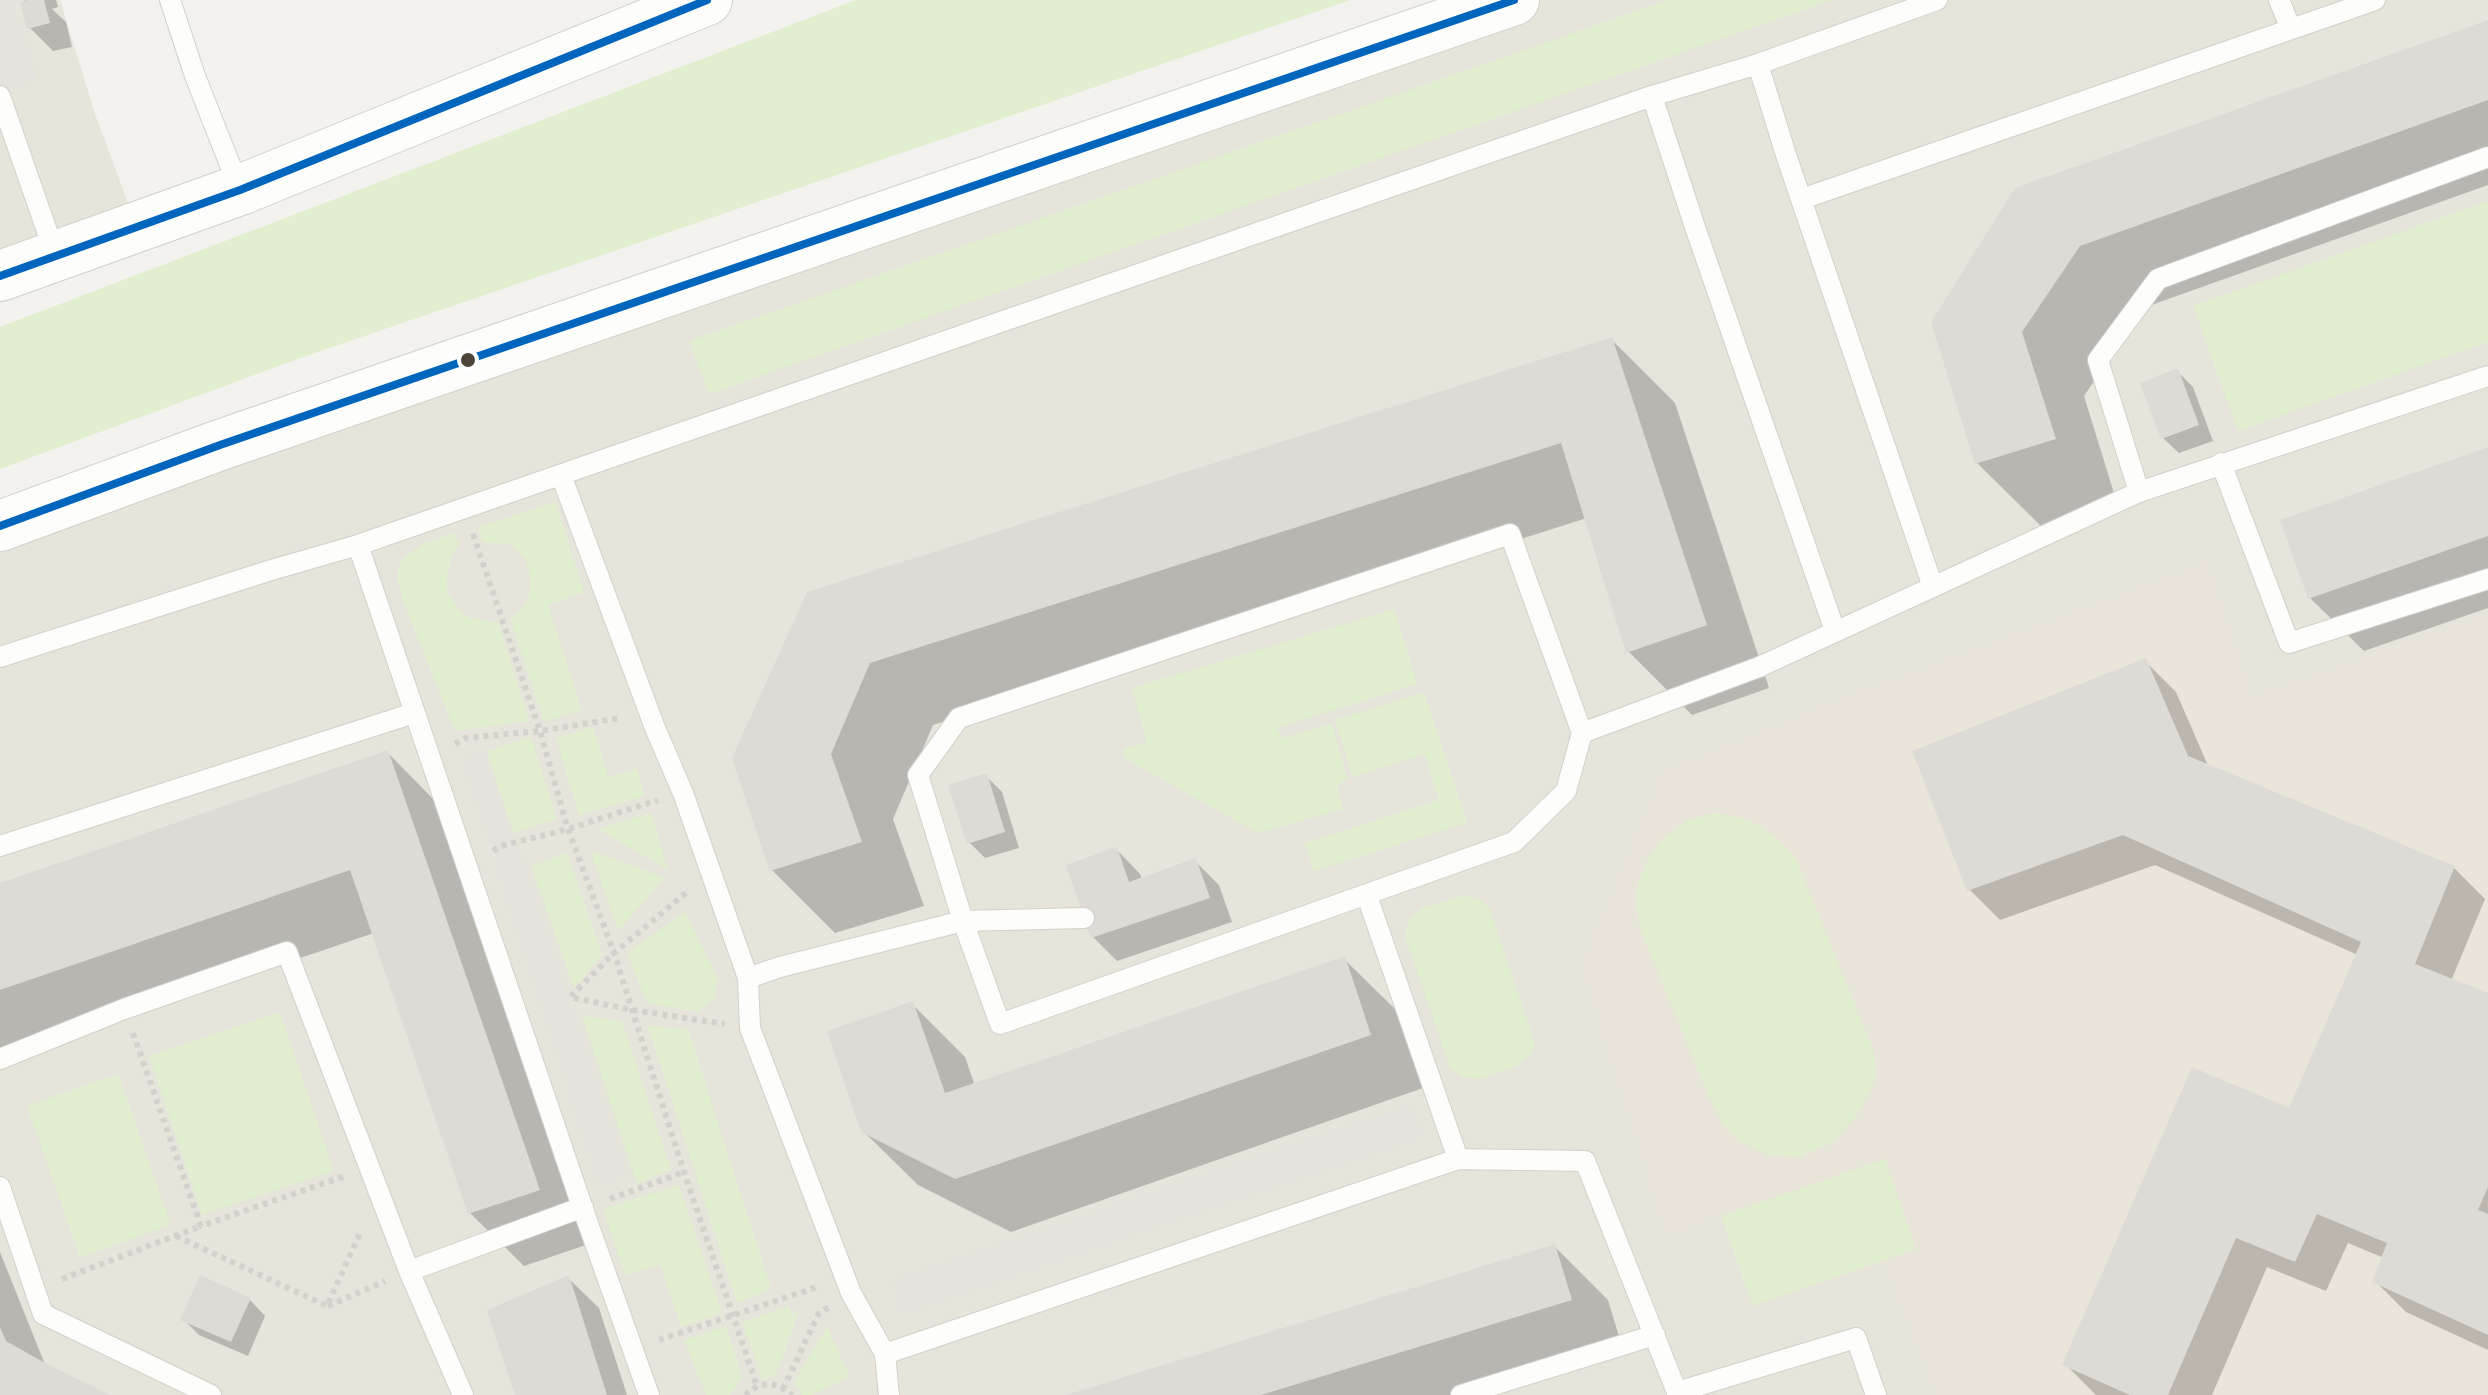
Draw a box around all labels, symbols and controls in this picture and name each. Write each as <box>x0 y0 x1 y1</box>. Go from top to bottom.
unlabelled marker <box>458 350 478 370</box>

